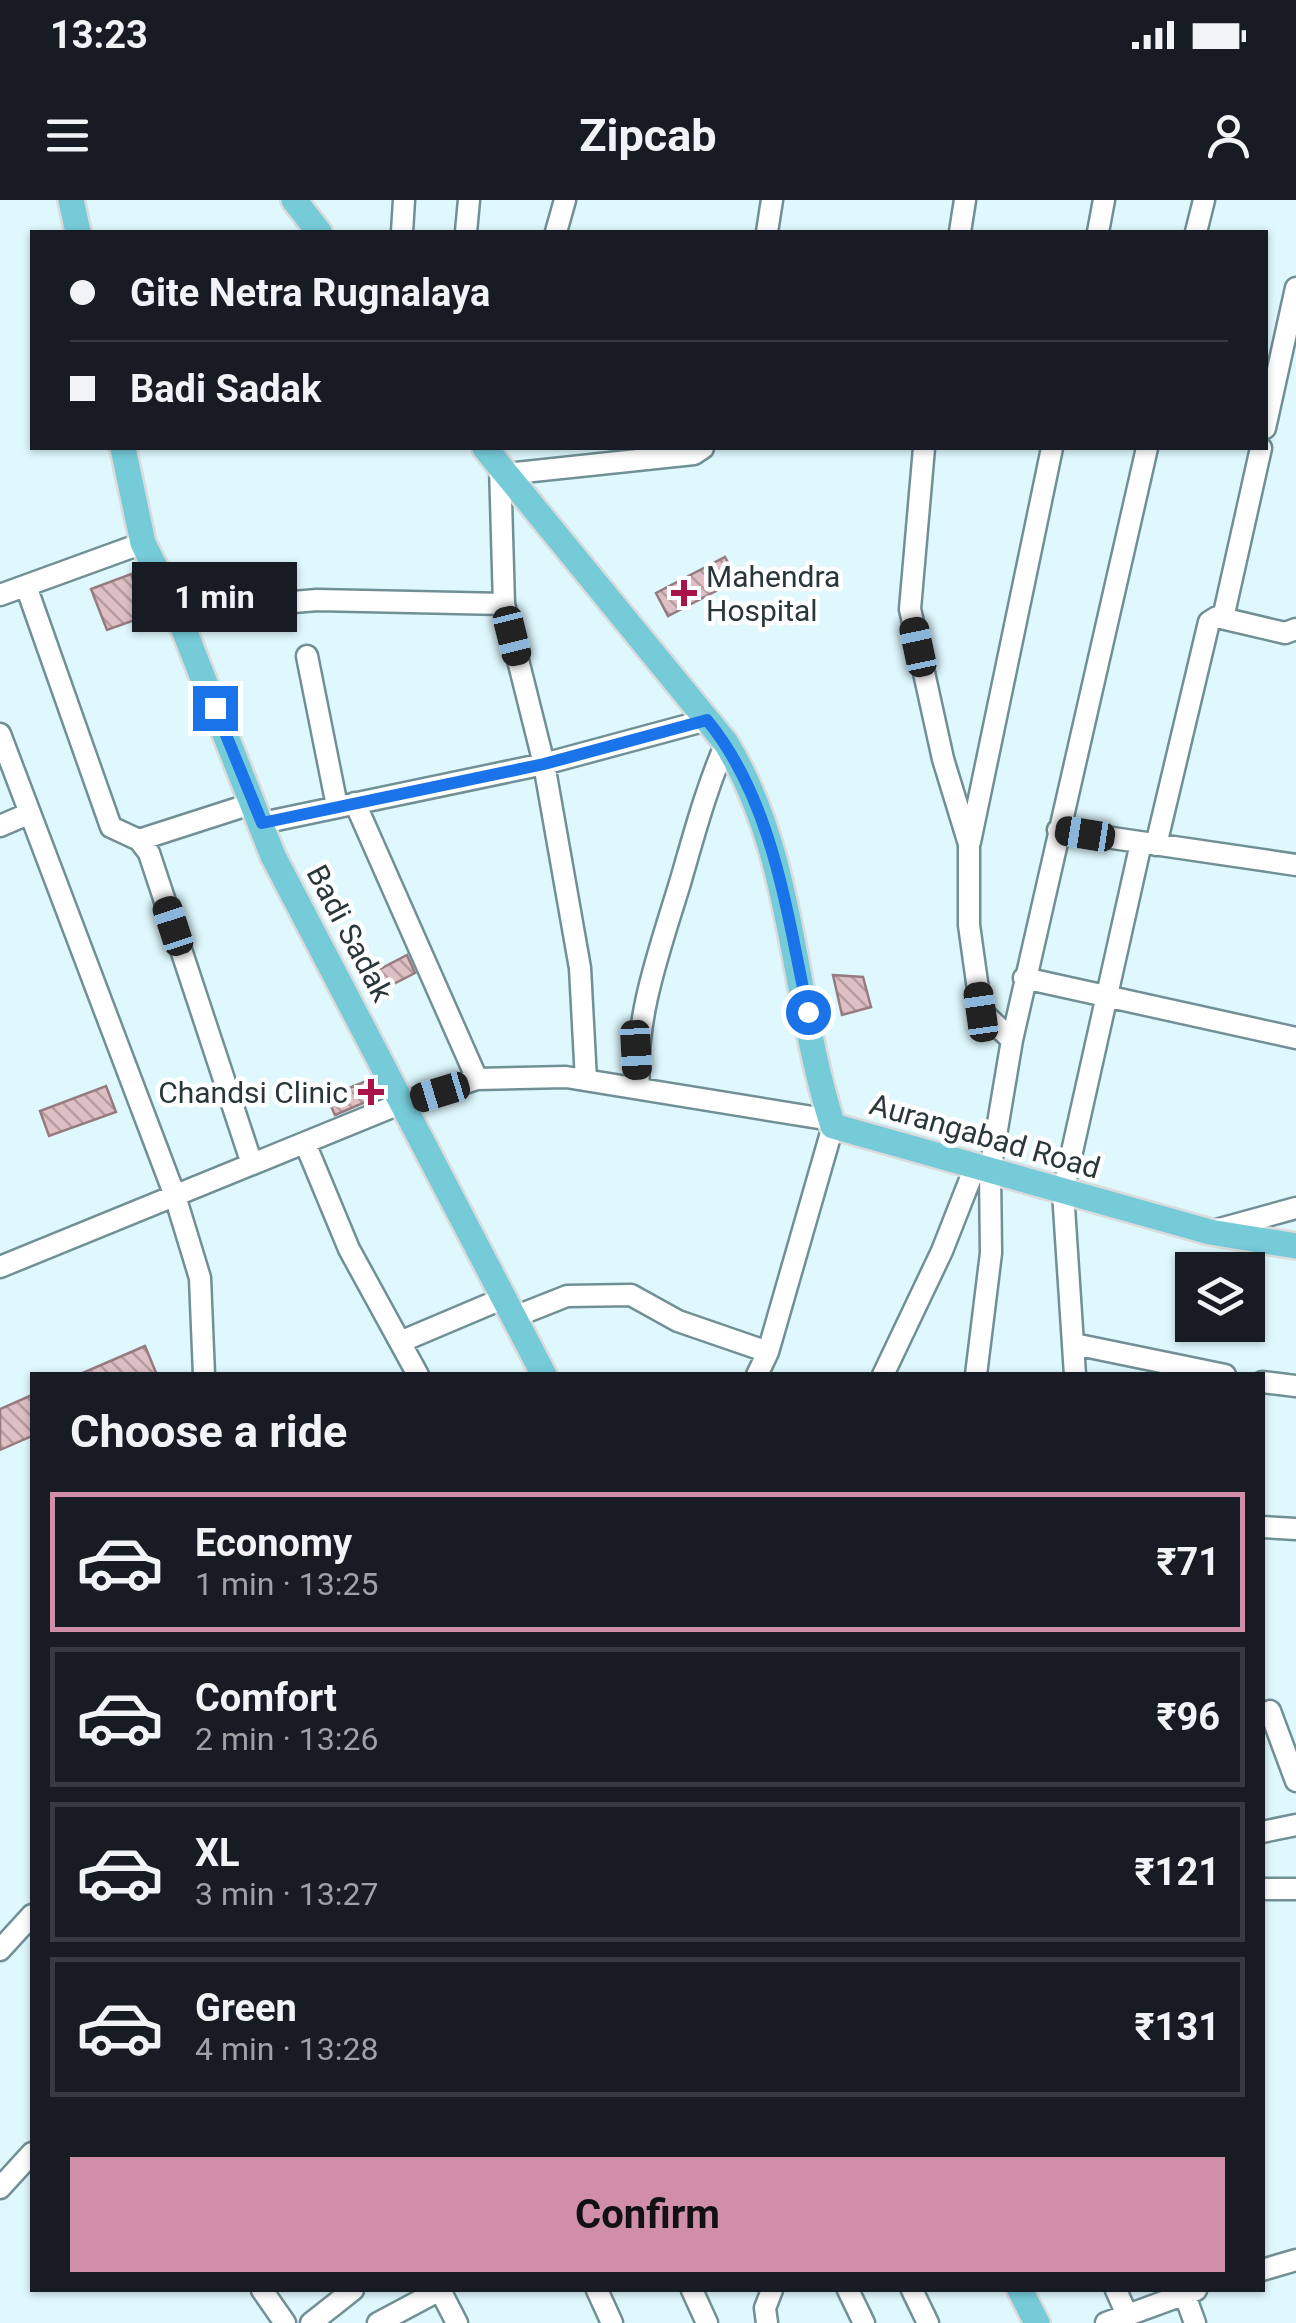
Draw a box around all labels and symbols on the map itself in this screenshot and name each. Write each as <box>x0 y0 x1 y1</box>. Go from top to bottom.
place label: Mahendra Hospital <box>706 559 840 628</box>
callout: 1 min <box>132 563 298 633</box>
marker: Mahendra Hospital <box>671 580 697 606</box>
car <box>490 603 534 669</box>
car <box>897 615 939 679</box>
route end <box>193 686 238 731</box>
car <box>1053 814 1117 854</box>
street label: Badi Sadak <box>300 859 401 1008</box>
car <box>149 893 197 959</box>
car <box>962 980 1000 1044</box>
route start <box>786 990 831 1035</box>
car <box>619 1019 653 1081</box>
car <box>407 1069 473 1115</box>
place label: Chandsi Clinic <box>158 1075 348 1110</box>
marker: Chandsi Clinic <box>358 1079 384 1105</box>
street label: Aurangabad Road <box>866 1086 1104 1186</box>

